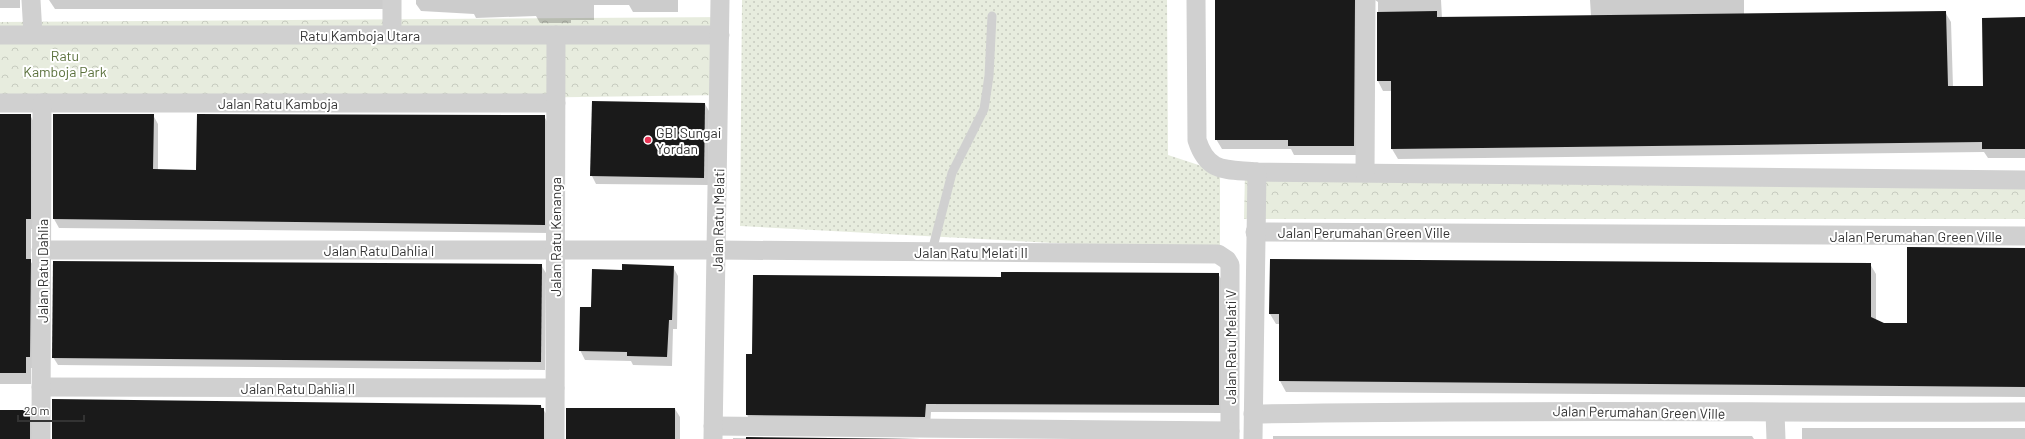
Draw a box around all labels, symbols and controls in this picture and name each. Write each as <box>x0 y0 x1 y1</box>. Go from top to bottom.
street label: Ratu Kamboja Utara <box>300 27 420 44</box>
park label: Ratu Kamboja Park <box>23 47 107 80</box>
street label: Jalan Ratu Kamboja <box>218 95 338 112</box>
place label: GBI Sungai Yordan <box>656 124 721 157</box>
marker: GBI Sungai Yordan <box>643 135 653 145</box>
street label: Jalan Ratu Melati <box>709 168 727 272</box>
street label: Jalan Ratu Kenanga <box>547 177 564 297</box>
street label: Jalan Ratu Dahlia <box>34 219 51 323</box>
street label: Jalan Perumahan Green Ville <box>1278 224 1450 241</box>
street label: Jalan Perumahan Green Ville <box>1830 228 2002 245</box>
street label: Jalan Ratu Dahlia I <box>324 242 434 259</box>
street label: Jalan Ratu Melati II <box>914 244 1028 261</box>
street label: Jalan Ratu Melati V <box>1222 290 1239 404</box>
street label: Jalan Ratu Dahlia II <box>241 380 355 397</box>
scale bar <box>18 397 84 423</box>
street label: Jalan Perumahan Green Ville <box>1553 402 1725 422</box>
text: 20 m <box>24 403 50 417</box>

